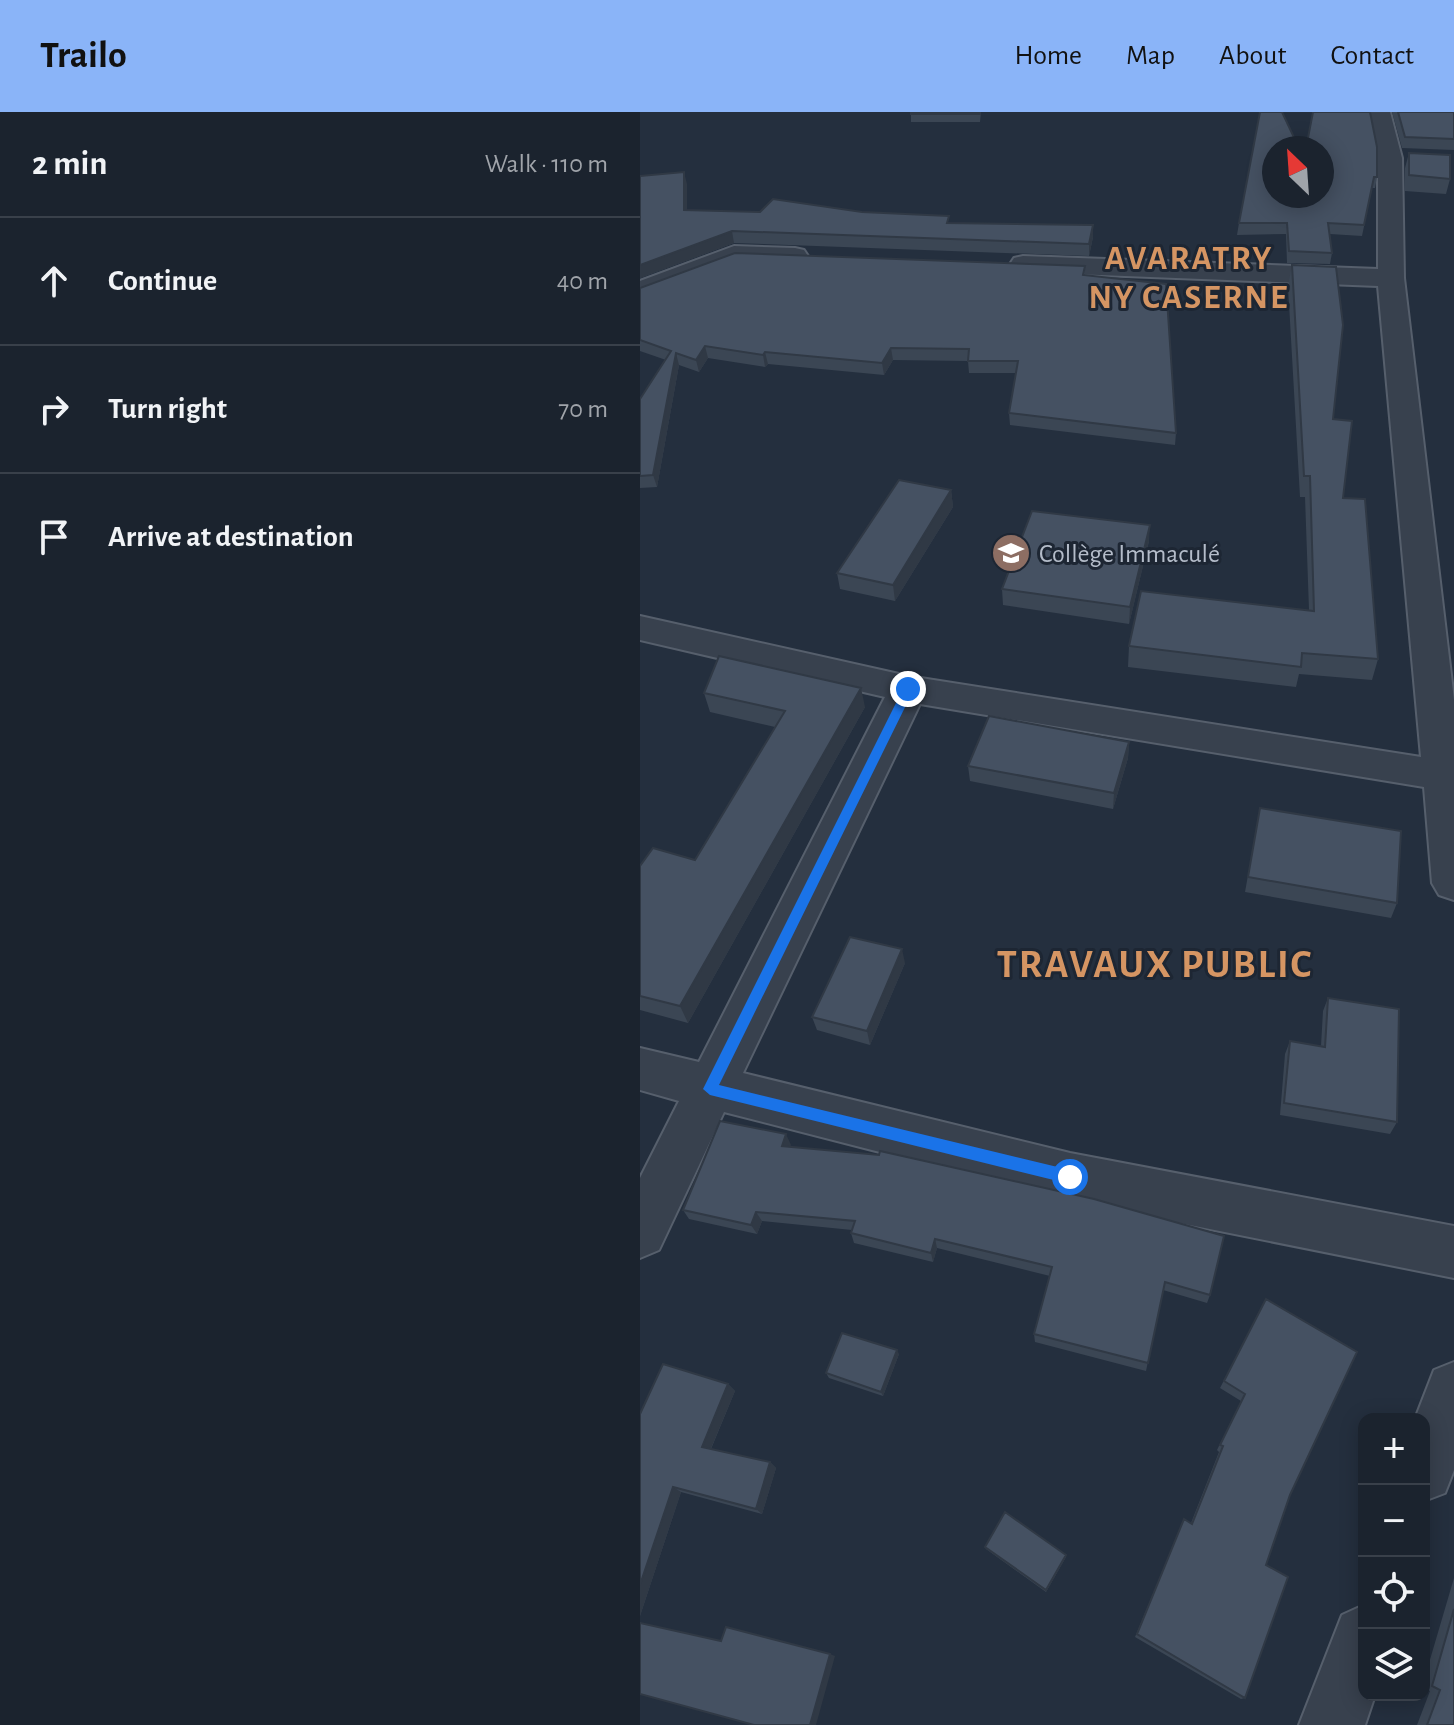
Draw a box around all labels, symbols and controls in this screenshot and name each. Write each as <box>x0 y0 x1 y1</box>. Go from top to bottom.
text: Trailo <box>40 37 127 75</box>
text: Home <box>1015 42 1082 70</box>
text: Map <box>1126 42 1175 70</box>
text: About <box>1219 42 1287 70</box>
text: Contact <box>1331 42 1414 70</box>
north arrow <box>1262 136 1334 208</box>
text: 2 min <box>32 147 107 181</box>
text: Walk · 110 m <box>485 151 608 177</box>
district label: AVARATRY NY CASERNE <box>1089 242 1289 315</box>
icon: ahead <box>32 259 76 303</box>
text: Continue <box>108 266 217 296</box>
text: 40 m <box>557 268 608 294</box>
icon: right <box>32 387 76 431</box>
text: Turn right <box>108 394 227 424</box>
text: 70 m <box>558 396 608 422</box>
icon: arrive <box>32 515 76 559</box>
text: Arrive at destination <box>108 522 354 552</box>
school or university icon: Collège Immaculé <box>990 532 1032 574</box>
place label: Collège Immaculé <box>1039 541 1220 567</box>
route end <box>890 671 926 707</box>
district label: TRAVAUX PUBLIC <box>997 945 1313 985</box>
route start <box>1052 1159 1088 1195</box>
map controls <box>1358 1413 1430 1701</box>
button: + <box>1358 1413 1430 1485</box>
button: − <box>1358 1485 1430 1557</box>
button: locate <box>1358 1557 1430 1629</box>
button: layers <box>1358 1629 1430 1701</box>

